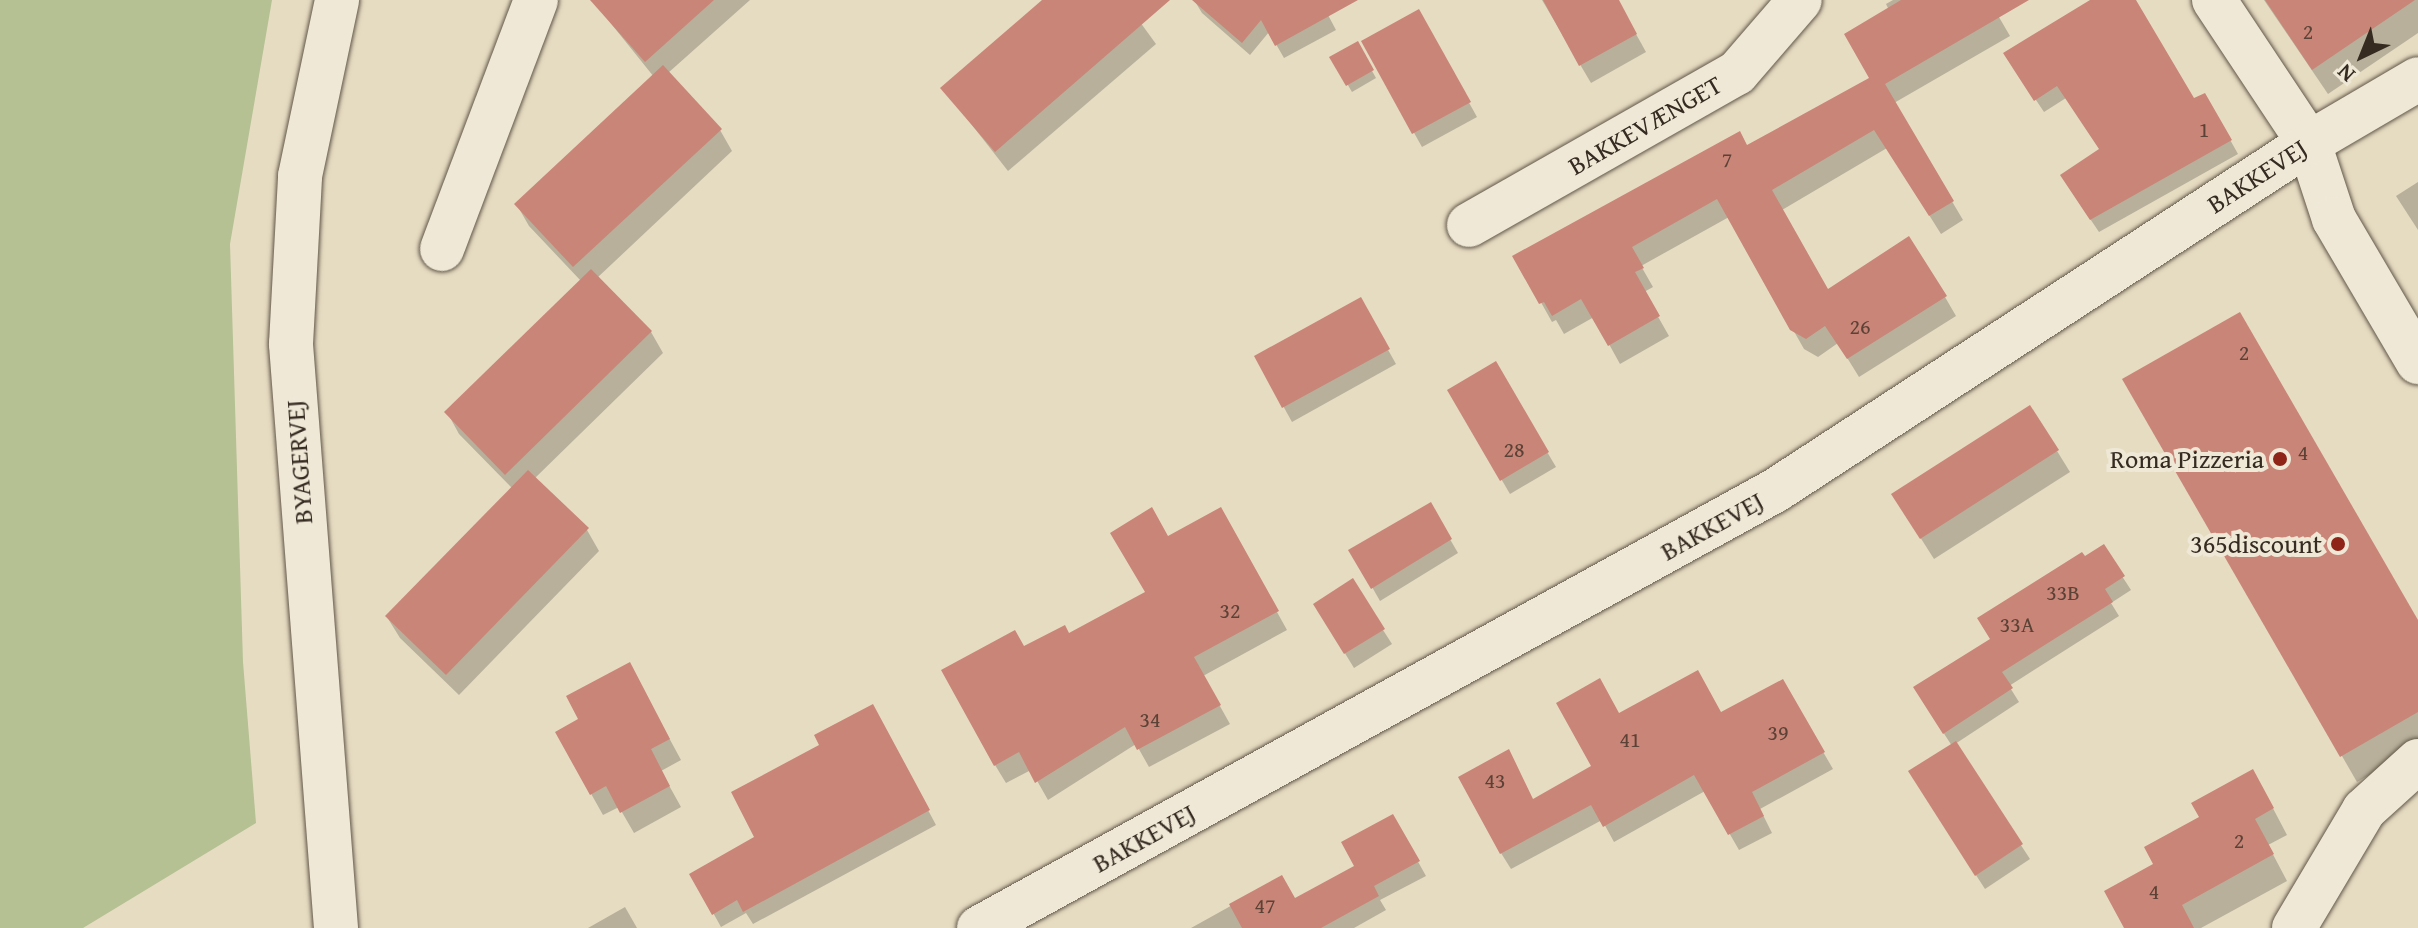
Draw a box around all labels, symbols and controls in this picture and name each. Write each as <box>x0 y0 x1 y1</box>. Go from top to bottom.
north arrow <box>2322 16 2402 96</box>
house number: 2 <box>2303 19 2313 45</box>
text: N <box>2329 57 2362 90</box>
street label: BAKKEVÆNGET <box>1563 68 1727 182</box>
house number: 1 <box>2199 117 2209 143</box>
street label: BAKKEVEJ <box>2201 132 2313 220</box>
house number: 7 <box>1722 147 1732 173</box>
house number: 26 <box>1849 314 1871 340</box>
house number: 2 <box>2239 340 2249 366</box>
street label: BYAGERVEJ <box>279 399 319 525</box>
house number: 28 <box>1503 437 1525 463</box>
house number: 4 <box>2298 440 2308 466</box>
place label: Roma Pizzeria <box>2110 443 2264 475</box>
marker: Roma Pizzeria <box>2271 450 2289 468</box>
street label: BAKKEVEJ <box>1655 485 1769 567</box>
place label: 365discount <box>2190 528 2322 560</box>
marker: 365discount <box>2329 535 2347 553</box>
house number: 33B <box>2046 580 2080 606</box>
house number: 32 <box>1219 598 1241 624</box>
house number: 33A <box>2000 612 2034 638</box>
house number: 34 <box>1139 707 1161 733</box>
house number: 39 <box>1767 720 1789 746</box>
house number: 41 <box>1619 727 1641 753</box>
house number: 43 <box>1484 768 1506 794</box>
street label: BAKKEVEJ <box>1087 797 1201 879</box>
house number: 2 <box>2234 828 2244 854</box>
house number: 4 <box>2149 879 2159 905</box>
house number: 47 <box>1254 893 1276 919</box>

